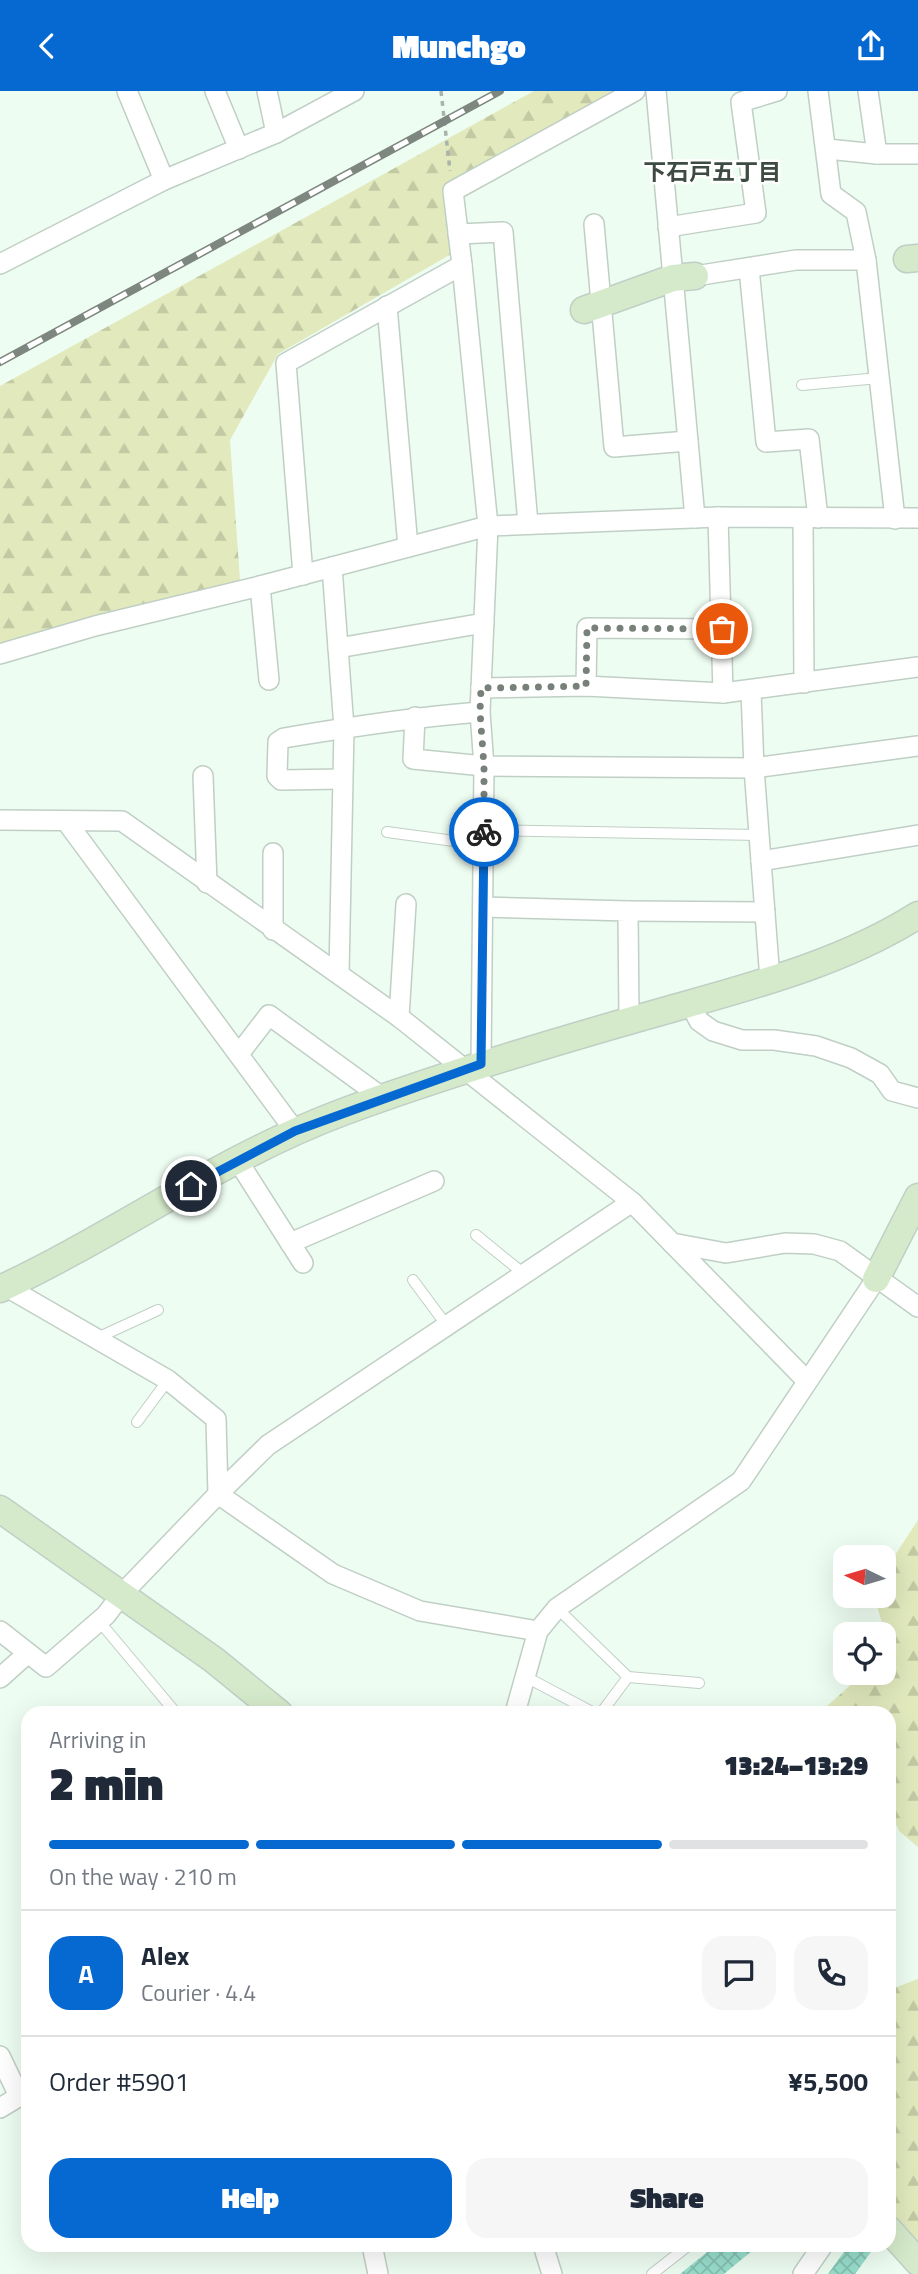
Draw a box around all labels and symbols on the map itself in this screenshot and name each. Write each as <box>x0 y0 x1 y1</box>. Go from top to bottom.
district label: 下石戸五丁目 <box>643 154 781 189</box>
pin <box>692 599 752 659</box>
courier <box>449 797 519 867</box>
pin <box>161 1156 221 1216</box>
north arrow <box>833 1545 896 1608</box>

